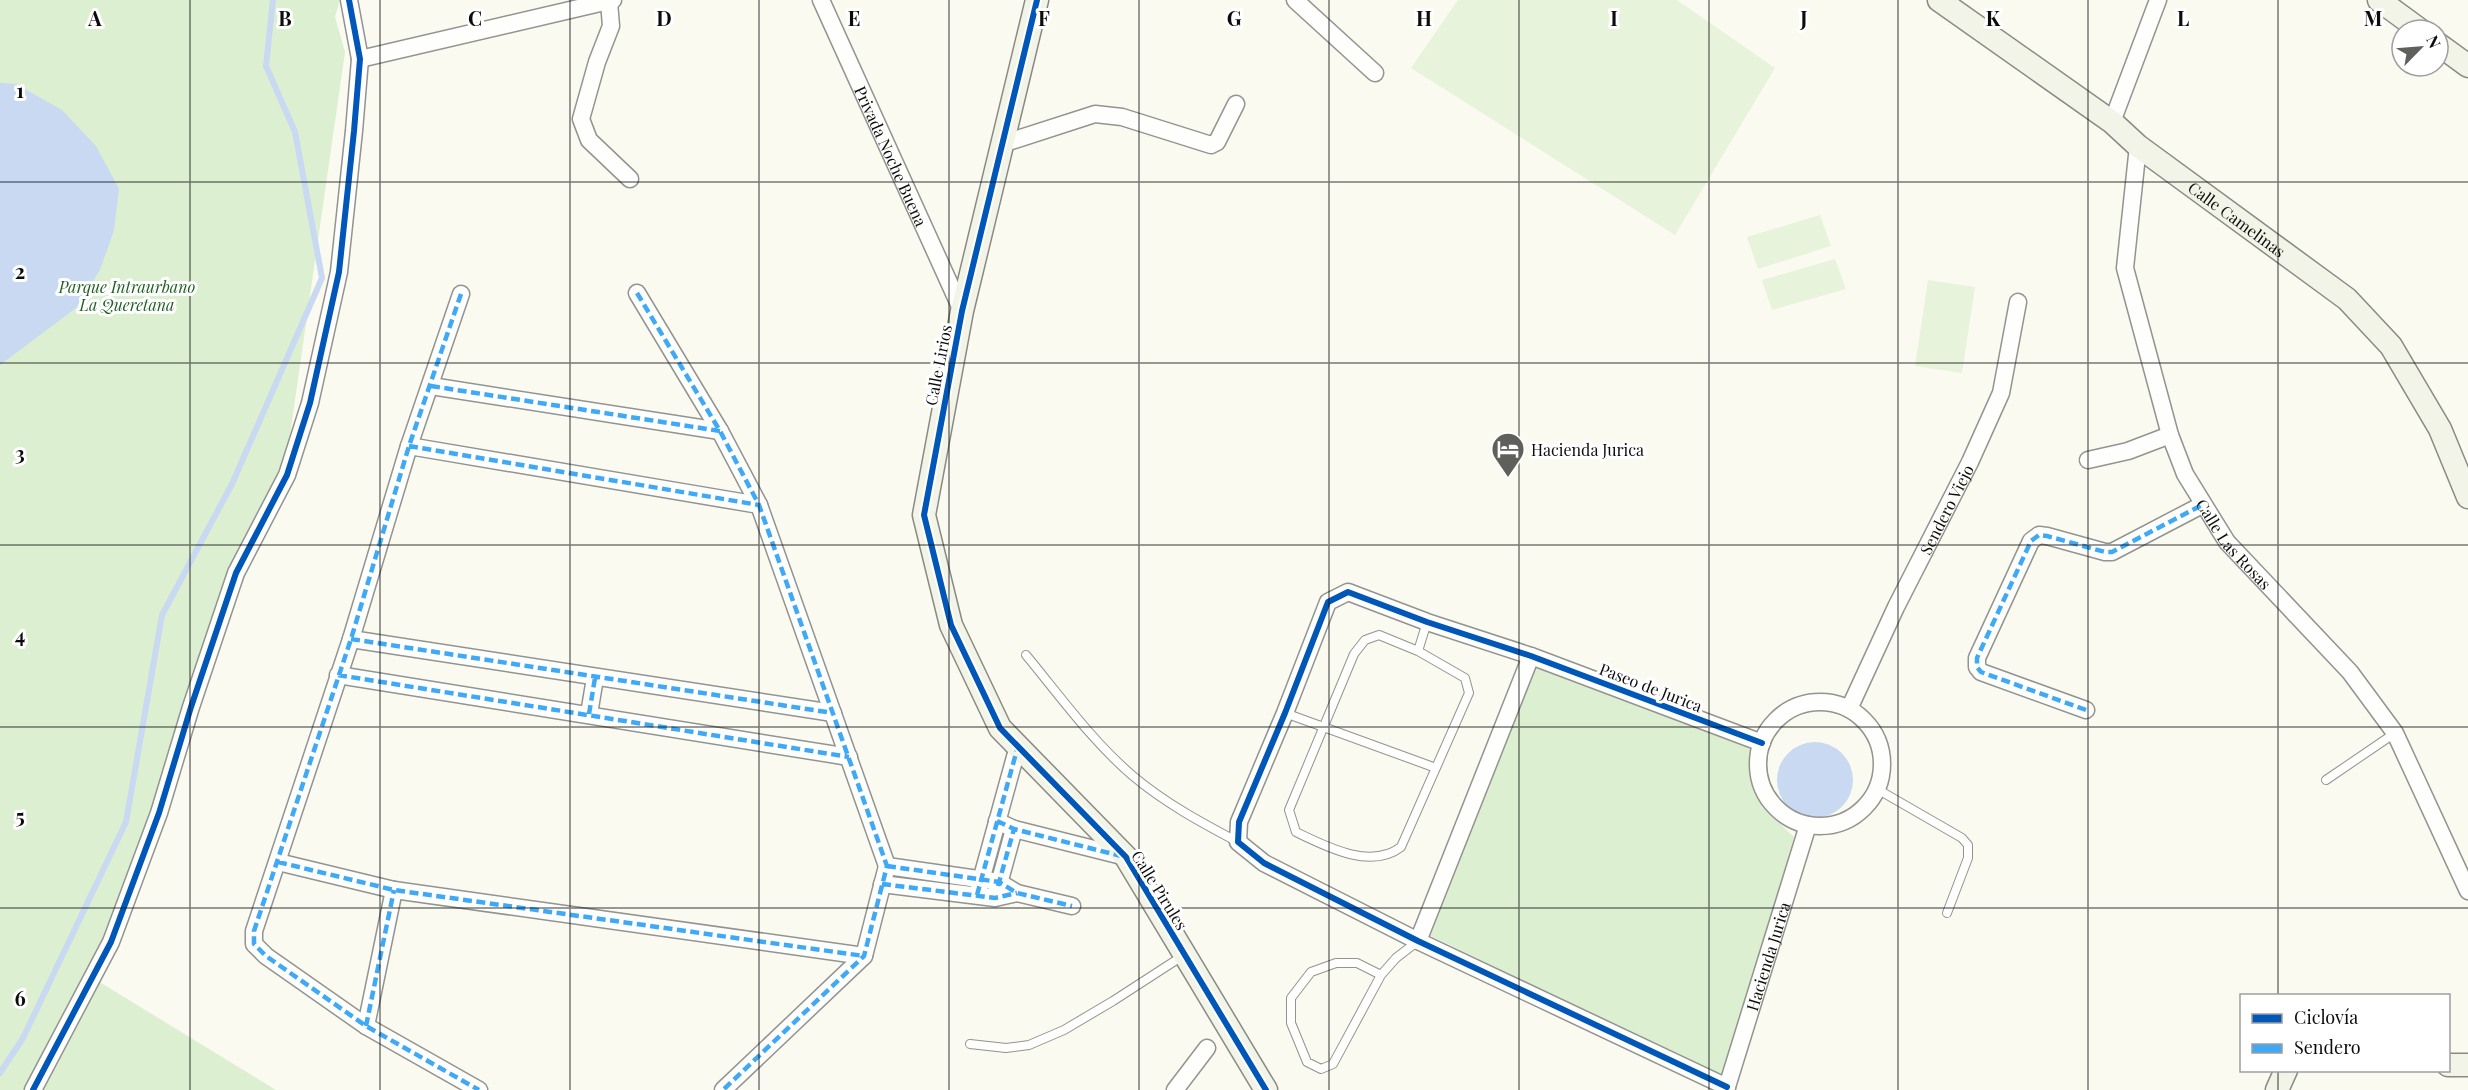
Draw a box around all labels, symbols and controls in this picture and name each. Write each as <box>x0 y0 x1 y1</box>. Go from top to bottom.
text: A <box>87 4 102 31</box>
text: B <box>278 4 292 31</box>
text: C <box>468 4 482 31</box>
text: D <box>656 4 672 31</box>
text: E <box>848 4 860 31</box>
text: F <box>1038 4 1050 31</box>
text: G <box>1227 4 1242 31</box>
text: H <box>1416 4 1432 31</box>
text: I <box>1610 4 1618 31</box>
text: J <box>1799 4 1808 31</box>
text: K <box>1986 4 2001 31</box>
text: L <box>2177 4 2189 31</box>
text: M <box>2364 4 2382 31</box>
north arrow <box>2390 18 2450 78</box>
text: N <box>2422 32 2446 52</box>
text: 1 <box>16 76 24 103</box>
street label: Privada Noche Buena <box>851 82 933 229</box>
street label: Calle Camelinas <box>2184 176 2290 261</box>
text: 2 <box>15 257 25 284</box>
park label: Parque Intraurbano La Queretana <box>58 276 195 315</box>
street label: Calle Lirios <box>920 323 956 407</box>
hotel icon: Hacienda Jurica <box>1490 431 1526 478</box>
text: 3 <box>15 439 25 466</box>
place label: Hacienda Jurica <box>1531 439 1644 460</box>
street label: Sendero Viejo <box>1914 461 1978 558</box>
street label: Calle Las Rosas <box>2192 494 2276 593</box>
text: 4 <box>15 621 25 648</box>
street label: Paseo de Jurica <box>1597 658 1705 716</box>
text: 5 <box>15 802 25 829</box>
street label: Calle Pirules <box>1127 846 1193 934</box>
street label: Hacienda Jurica <box>1741 899 1794 1013</box>
text: 6 <box>14 984 26 1011</box>
legend <box>2240 994 2450 1072</box>
text: Ciclovía <box>2294 1005 2358 1029</box>
text: Sendero <box>2294 1035 2361 1059</box>

